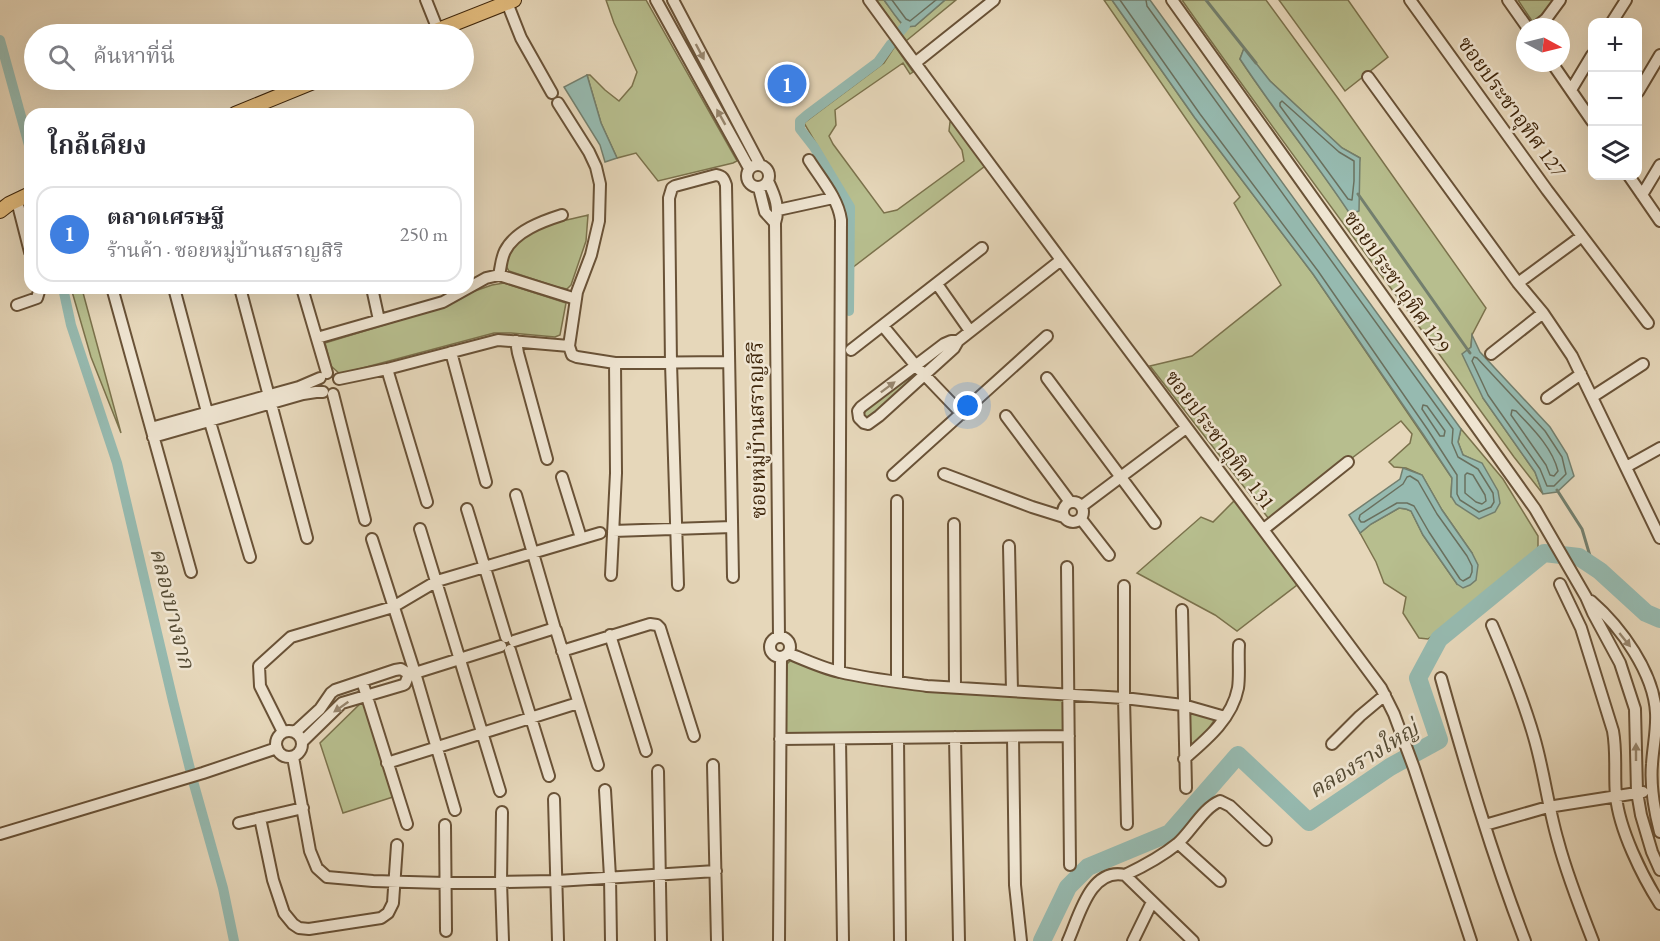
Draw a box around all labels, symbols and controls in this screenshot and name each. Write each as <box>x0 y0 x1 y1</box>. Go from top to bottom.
north arrow <box>1516 18 1570 72</box>
map controls <box>1588 18 1642 180</box>
button: + <box>1588 18 1642 72</box>
search box <box>24 24 474 90</box>
street label: ซอยประชาอุทิศ 127 <box>1451 31 1573 184</box>
icon: search <box>45 41 78 74</box>
text: ค้นหาที่นี่ <box>93 41 175 70</box>
one-way arrow <box>695 43 705 60</box>
pin: 1 <box>768 62 806 106</box>
button: − <box>1588 72 1642 126</box>
one-way arrow <box>716 108 726 125</box>
button: layers <box>1588 126 1642 180</box>
text: ใกล้เคียง <box>48 128 147 162</box>
text: ตลาดเศรษฐี <box>107 202 224 231</box>
street label: ซอยประชาอุทิศ 129 <box>1337 205 1457 359</box>
text: 1 <box>64 221 75 247</box>
text: 250 m <box>400 221 448 247</box>
text: ร้านค้า · ซอยหมู่บ้านสราญสิริ <box>107 237 343 263</box>
street label: ซอยหมู่บ้านสราญสิริ <box>741 341 772 519</box>
street label: ซอยประชาอุทิศ 131 <box>1158 365 1282 515</box>
one-way arrow <box>879 381 895 393</box>
your location <box>953 391 982 420</box>
water label: คลองบางจาก <box>144 545 202 672</box>
one-way arrow <box>1619 632 1632 648</box>
one-way arrow <box>333 701 349 713</box>
water label: คลองรางใหญ่ <box>1302 712 1426 805</box>
one-way arrow <box>1631 743 1641 762</box>

